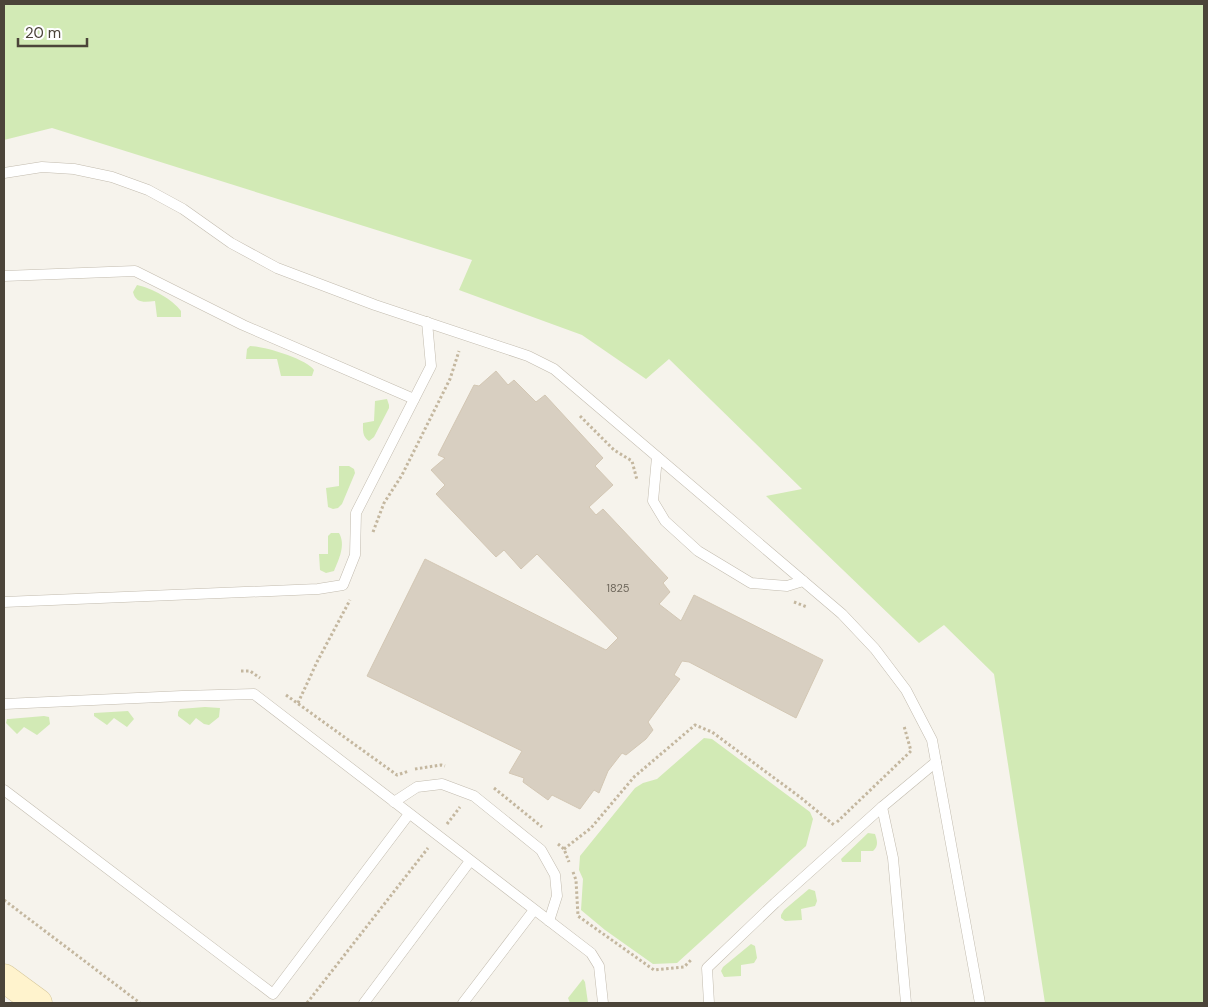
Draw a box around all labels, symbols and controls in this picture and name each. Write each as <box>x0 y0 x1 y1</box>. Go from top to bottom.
scale bar <box>18 15 86 47</box>
text: 20 m <box>25 23 61 43</box>
house number: 1825 <box>607 581 630 595</box>

